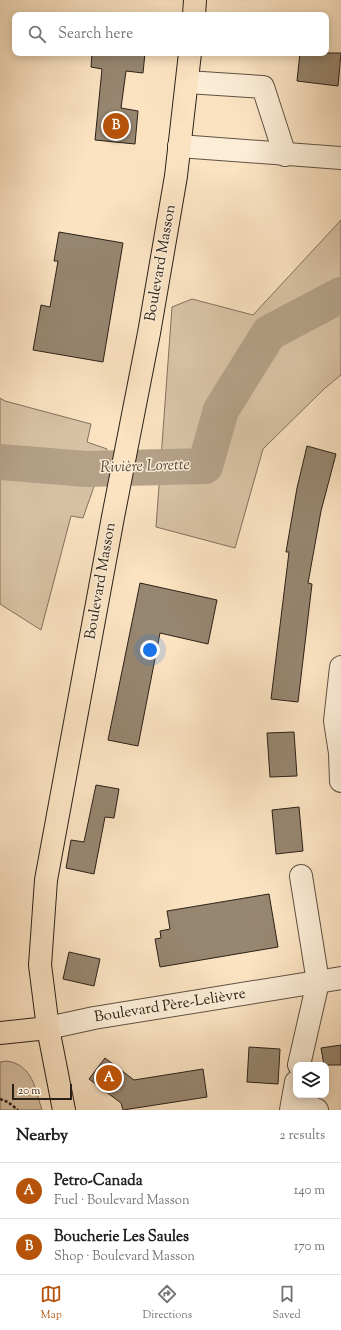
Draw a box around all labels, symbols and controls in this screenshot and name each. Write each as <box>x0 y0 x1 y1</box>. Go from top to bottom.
search box <box>12 12 329 56</box>
icon: search <box>26 23 48 45</box>
text: Search here <box>58 24 133 45</box>
pin: B <box>103 111 129 141</box>
street label: Boulevard Masson <box>140 203 182 323</box>
water label: Rivière Lorette <box>100 454 190 480</box>
street label: Boulevard Masson <box>80 521 122 641</box>
your location <box>140 640 160 660</box>
street label: Boulevard Père-Lelièvre <box>93 984 247 1028</box>
map controls <box>293 1062 329 1098</box>
button: layers <box>293 1062 329 1098</box>
pin: A <box>96 1063 122 1093</box>
scale bar <box>12 1082 72 1101</box>
text: 20 m <box>18 1083 40 1099</box>
text: Nearby <box>16 1124 68 1148</box>
text: 2 results <box>280 1127 325 1145</box>
text: Petro-Canada <box>54 1171 143 1192</box>
text: A <box>24 1182 34 1200</box>
text: 140 m <box>294 1182 325 1200</box>
text: Fuel · Boulevard Masson <box>54 1192 190 1210</box>
text: Boucherie Les Saules <box>54 1227 189 1248</box>
text: B <box>25 1238 33 1256</box>
text: 170 m <box>294 1238 325 1256</box>
text: Shop · Boulevard Masson <box>54 1248 195 1266</box>
tab: Map <box>40 1283 62 1323</box>
tab: Directions <box>143 1283 192 1323</box>
tab: Saved <box>273 1283 301 1323</box>

